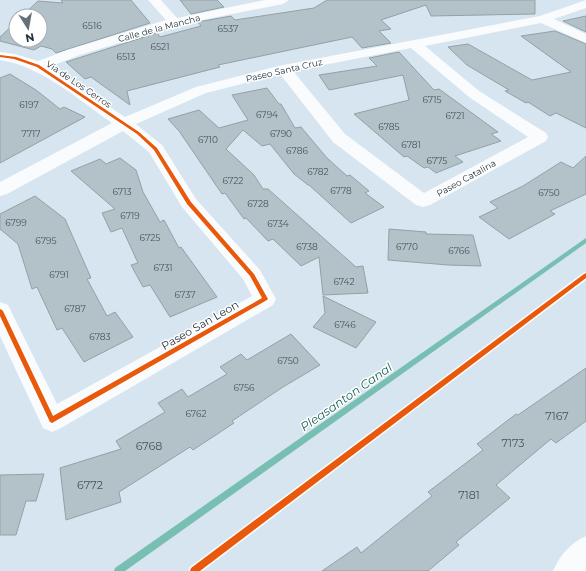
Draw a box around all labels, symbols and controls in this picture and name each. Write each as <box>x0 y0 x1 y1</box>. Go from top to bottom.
north arrow <box>8 8 48 48</box>
street label: Calle de la Mancha <box>117 12 201 44</box>
house number: 6516 <box>82 20 102 31</box>
house number: 6537 <box>218 23 238 34</box>
text: N <box>24 30 36 46</box>
house number: 6521 <box>151 41 169 52</box>
house number: 6513 <box>117 51 135 62</box>
street label: Paseo Santa Cruz <box>245 56 324 84</box>
street label: Via de Los Cerros <box>44 58 114 110</box>
house number: 6715 <box>422 94 442 105</box>
house number: 6197 <box>19 99 39 110</box>
house number: 6794 <box>256 109 278 120</box>
house number: 6721 <box>445 110 465 121</box>
house number: 6785 <box>378 121 400 132</box>
house number: 7717 <box>21 128 41 139</box>
house number: 6790 <box>270 128 292 139</box>
house number: 6710 <box>198 134 218 145</box>
house number: 6781 <box>401 139 421 150</box>
house number: 6786 <box>286 145 308 156</box>
house number: 6775 <box>427 155 447 166</box>
street label: Paseo Catalina <box>434 157 498 199</box>
house number: 6782 <box>307 166 329 177</box>
house number: 6722 <box>223 175 243 186</box>
house number: 6778 <box>330 185 352 196</box>
house number: 6713 <box>112 186 132 197</box>
house number: 6750 <box>538 187 560 198</box>
house number: 6728 <box>247 198 269 209</box>
house number: 6719 <box>120 210 140 221</box>
house number: 6799 <box>5 217 27 228</box>
house number: 6734 <box>267 218 289 229</box>
house number: 6725 <box>140 232 160 243</box>
house number: 6795 <box>35 235 57 246</box>
house number: 6738 <box>296 241 318 252</box>
house number: 6770 <box>396 241 418 252</box>
house number: 6766 <box>448 245 470 256</box>
house number: 6731 <box>154 262 172 273</box>
house number: 6791 <box>49 269 69 280</box>
house number: 6742 <box>333 276 355 287</box>
house number: 6737 <box>175 289 195 300</box>
street label: Paseo San Leon <box>159 297 241 353</box>
house number: 6787 <box>64 303 86 314</box>
house number: 6746 <box>334 319 356 330</box>
house number: 6783 <box>89 331 111 342</box>
house number: 6750 <box>277 355 299 366</box>
water label: Pleasanton Canal <box>297 359 395 434</box>
house number: 6756 <box>233 382 255 393</box>
house number: 6762 <box>185 408 207 419</box>
house number: 7167 <box>545 409 569 423</box>
house number: 7173 <box>501 436 525 450</box>
house number: 6768 <box>136 439 162 453</box>
house number: 6772 <box>77 478 103 492</box>
house number: 7181 <box>458 488 480 502</box>

